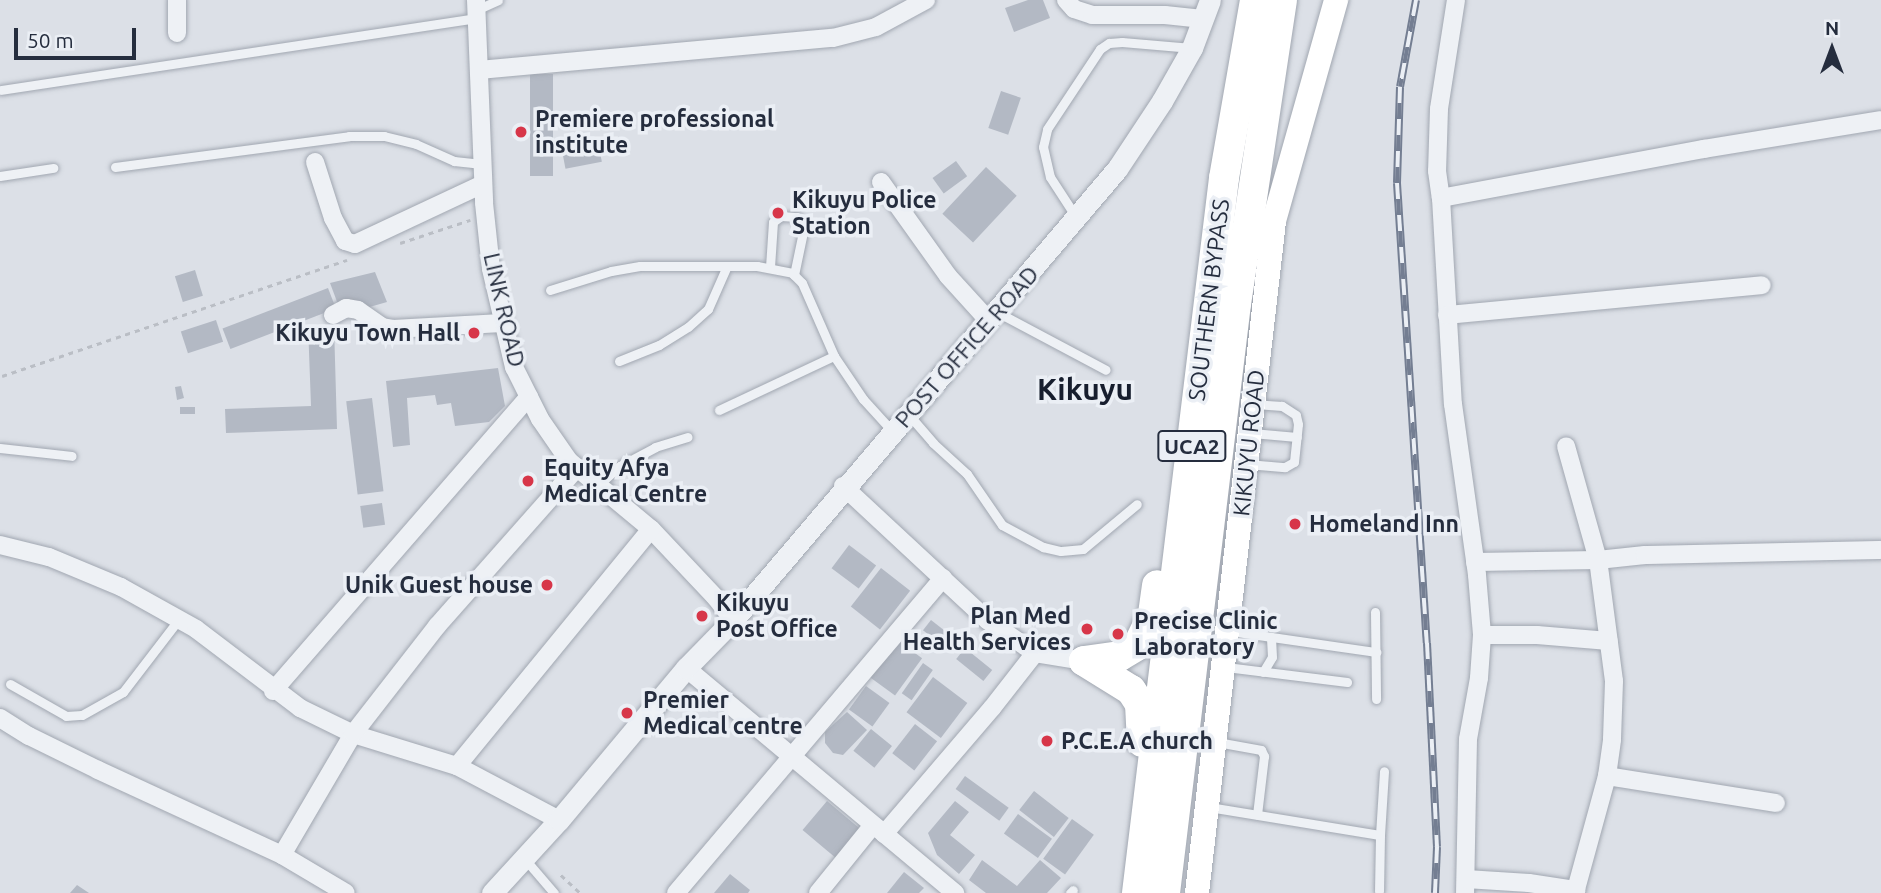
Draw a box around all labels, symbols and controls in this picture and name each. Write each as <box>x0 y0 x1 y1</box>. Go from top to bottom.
scale bar <box>18 14 140 58</box>
north arrow <box>1797 14 1867 84</box>
text: N <box>1825 17 1839 39</box>
text: 50 m <box>27 28 74 52</box>
place label: Premiere professional institute <box>535 105 774 159</box>
marker: Premiere professional institute <box>513 124 529 140</box>
place label: Kikuyu Police Station <box>792 186 937 240</box>
street label: SOUTHERN BYPASS <box>1183 198 1235 402</box>
marker: Kikuyu Police Station <box>770 205 786 221</box>
street label: LINK ROAD <box>477 250 531 370</box>
street label: POST OFFICE ROAD <box>889 261 1045 433</box>
place label: Kikuyu Town Hall <box>275 319 460 347</box>
marker: Kikuyu Town Hall <box>466 325 482 341</box>
street label: KIKUYU ROAD <box>1228 368 1270 518</box>
district label: Kikuyu <box>1037 371 1133 407</box>
road number: UCA2 <box>1157 428 1227 464</box>
place label: Equity Afya Medical Centre <box>544 454 707 508</box>
marker: Equity Afya Medical Centre <box>518 471 538 491</box>
place label: Homeland Inn <box>1309 510 1459 538</box>
marker: Homeland Inn <box>1287 516 1303 532</box>
place label: Unik Guest house <box>345 571 533 599</box>
marker: Unik Guest house <box>539 577 555 593</box>
place label: Kikuyu Post Office <box>716 589 838 643</box>
place label: Plan Med Health Services <box>903 602 1071 656</box>
place label: Precise Clinic Laboratory <box>1134 607 1278 661</box>
marker: Kikuyu Post Office <box>694 608 710 624</box>
marker: Plan Med Health Services <box>1077 619 1097 639</box>
marker: Precise Clinic Laboratory <box>1108 624 1128 644</box>
place label: Premier Medical centre <box>643 686 803 740</box>
marker: Premier Medical centre <box>617 703 637 723</box>
place label: P.C.E.A church <box>1061 727 1213 755</box>
marker: P.C.E.A church <box>1039 733 1055 749</box>

